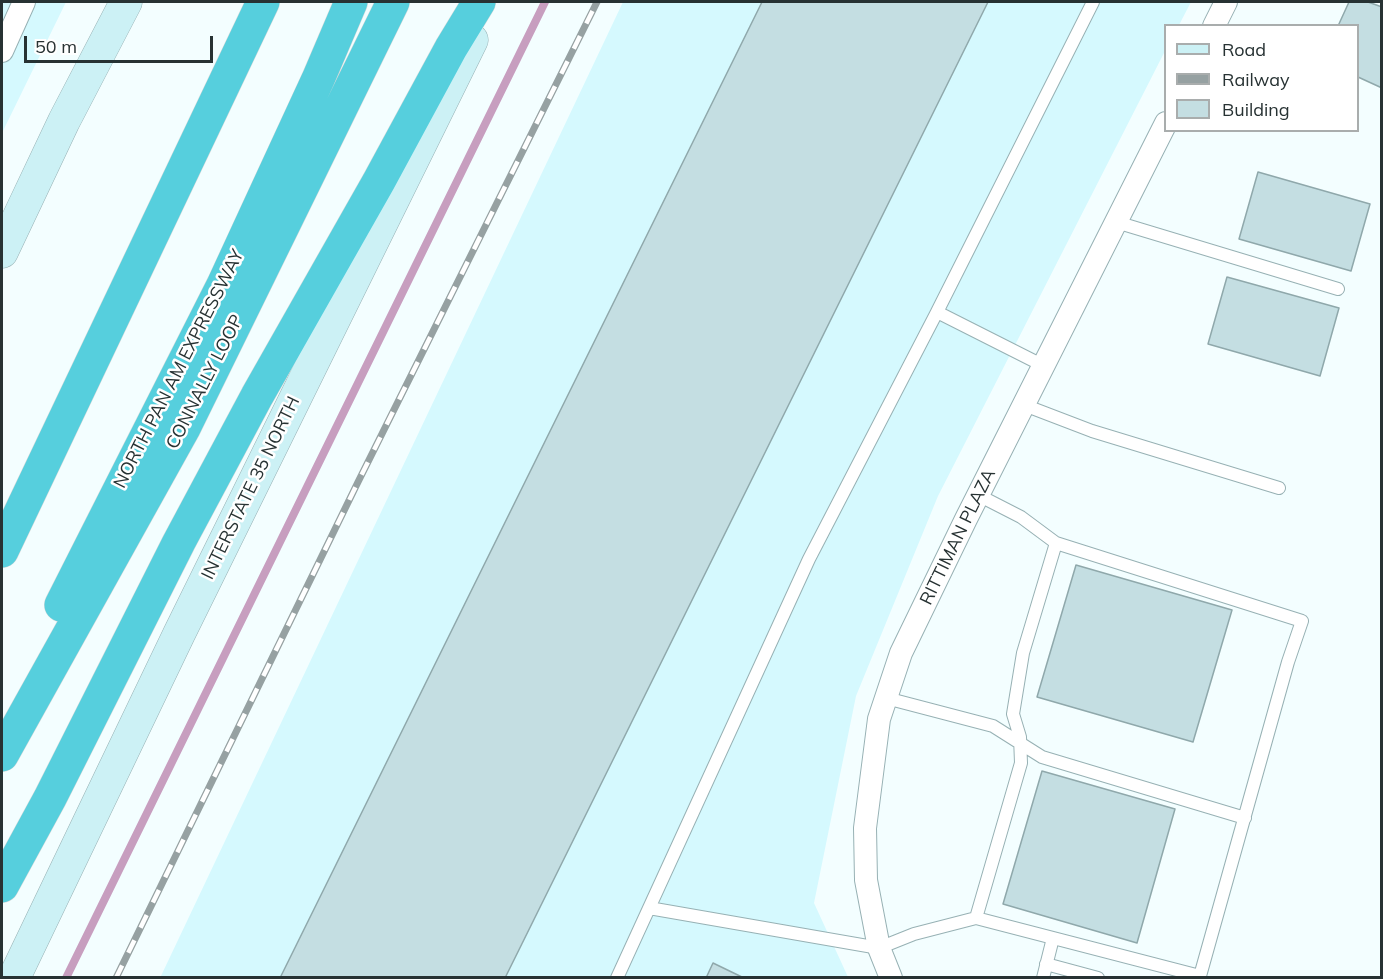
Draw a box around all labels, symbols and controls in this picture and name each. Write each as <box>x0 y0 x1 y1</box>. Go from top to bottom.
scale bar <box>27 24 216 62</box>
legend <box>1164 24 1359 132</box>
text: 50 m <box>35 35 77 58</box>
text: Road <box>1222 38 1266 61</box>
text: Railway <box>1222 68 1290 91</box>
text: Building <box>1222 98 1290 121</box>
street label: NORTH PAN AM EXPRESSWAY <box>109 246 249 492</box>
street label: CONNALLY LOOP <box>162 311 248 453</box>
street label: INTERSTATE 35 NORTH <box>197 393 305 583</box>
street label: RITTIMAN PLAZA <box>916 466 1000 608</box>

